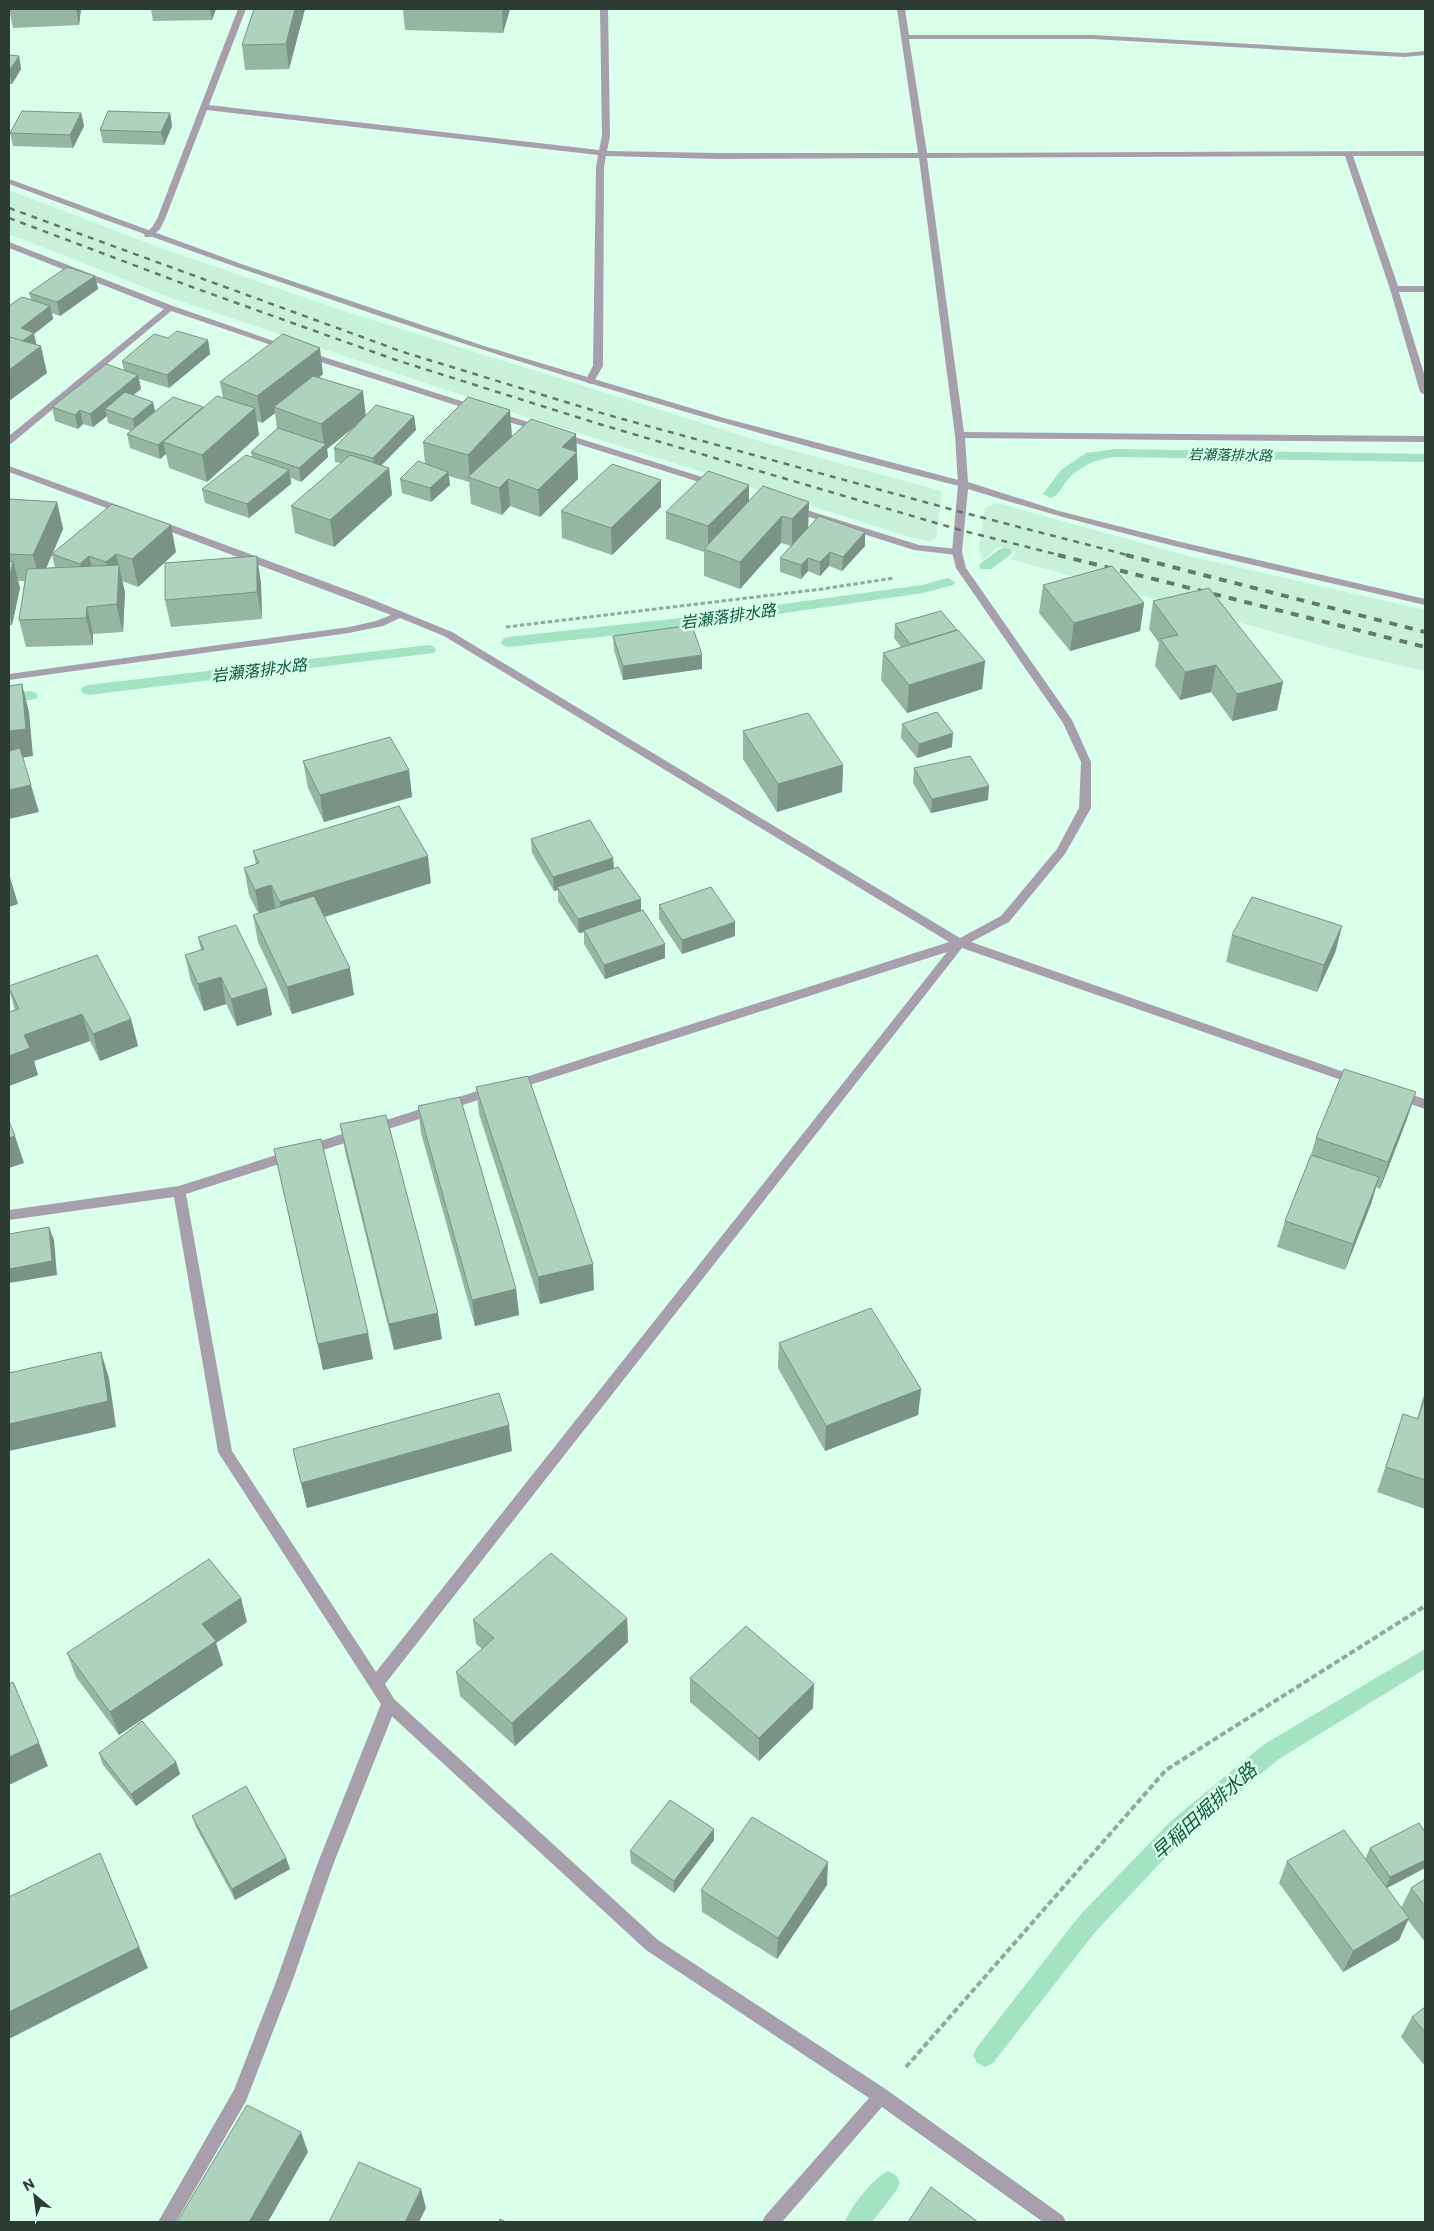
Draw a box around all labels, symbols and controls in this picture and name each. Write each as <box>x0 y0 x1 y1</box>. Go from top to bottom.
water label: 岩瀬落排水路 <box>1188 445 1273 464</box>
water label: 岩瀬落排水路 <box>679 599 779 632</box>
water label: 岩瀬落排水路 <box>210 654 310 685</box>
water label: 早稲田堀排水路 <box>1147 1756 1262 1864</box>
north arrow <box>10 2171 60 2221</box>
text: N <box>20 2174 37 2194</box>

